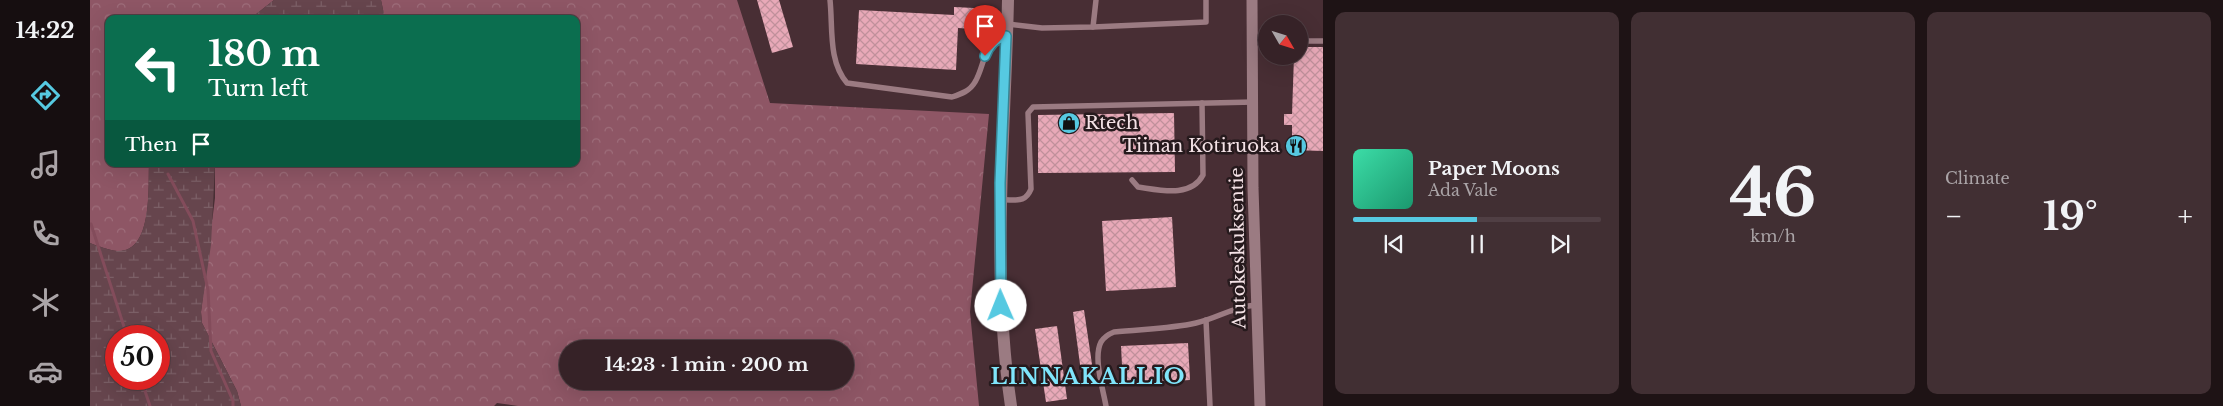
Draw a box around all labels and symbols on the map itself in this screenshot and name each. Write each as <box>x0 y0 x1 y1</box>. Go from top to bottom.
pin <box>964 5 1006 56</box>
north arrow <box>1258 15 1308 65</box>
shop icon: Rtech <box>1057 111 1081 135</box>
place label: Rtech <box>1085 112 1138 134</box>
restaurant icon: Tiinan Kotiruoka <box>1284 134 1308 158</box>
place label: Tiinan Kotiruoka <box>1122 135 1280 157</box>
street label: Autokeskuksentie <box>1226 167 1250 330</box>
position arrow <box>974 279 1026 331</box>
speed limit sign: 50 <box>105 325 170 390</box>
district label: LINNAKALLIO <box>991 363 1185 390</box>

